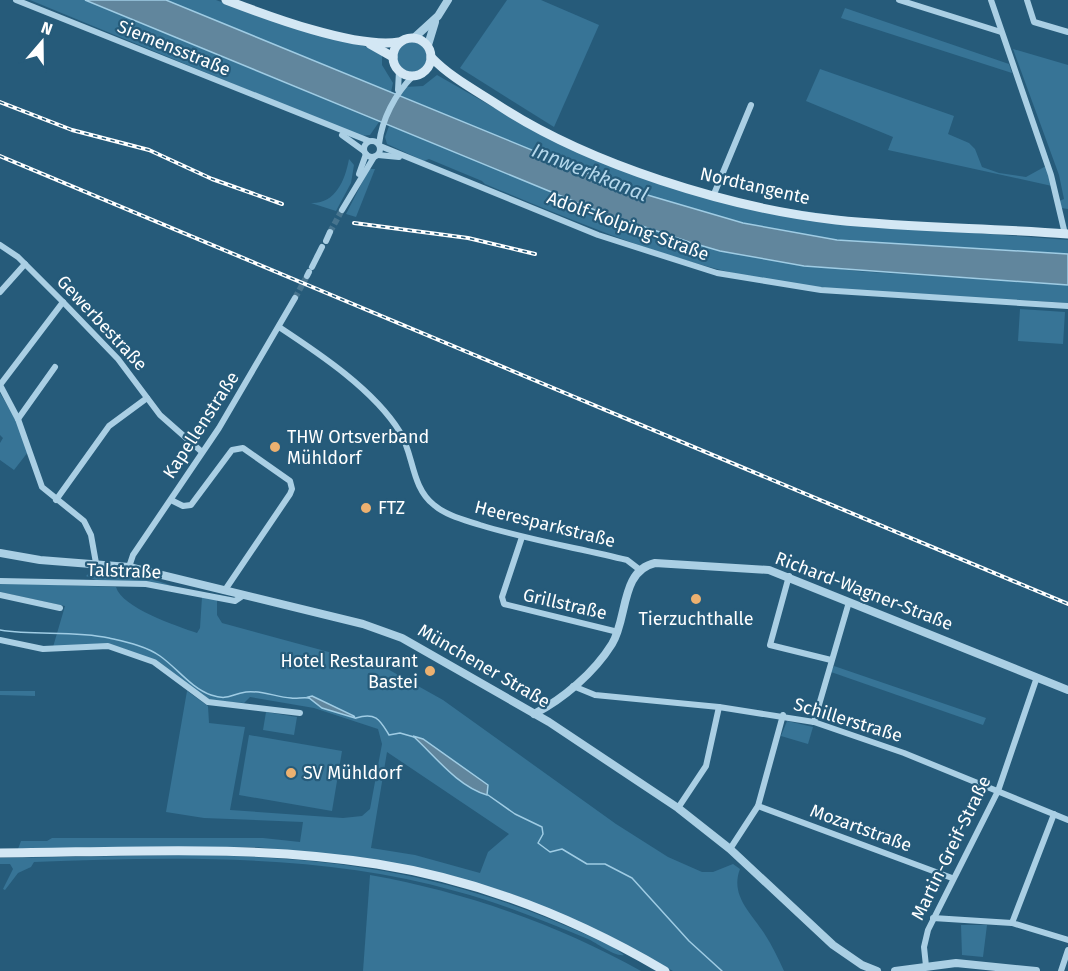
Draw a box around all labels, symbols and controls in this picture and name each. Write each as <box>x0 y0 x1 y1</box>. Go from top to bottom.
north arrow <box>12 12 72 72</box>
street label: Siemensstraße <box>114 15 234 81</box>
text: N <box>39 18 55 39</box>
water label: Innwerkkanal <box>528 138 652 206</box>
street label: Nordtangente <box>698 163 812 209</box>
street label: Adolf-Kolping-Straße <box>544 186 712 266</box>
street label: Gewerbestraße <box>52 271 152 375</box>
street label: Kapellenstraße <box>158 367 244 483</box>
place label: THW Ortsverband Mühldorf <box>287 426 429 469</box>
marker: THW Ortsverband Mühldorf <box>268 440 282 454</box>
street label: Heeresparkstraße <box>472 496 618 552</box>
place label: FTZ <box>378 497 405 519</box>
marker: FTZ <box>359 501 373 515</box>
street label: Richard-Wagner-Straße <box>772 547 956 635</box>
street label: Talstraße <box>86 559 162 583</box>
street label: Grillstraße <box>521 584 609 624</box>
marker: Tierzuchthalle <box>689 592 703 606</box>
place label: Tierzuchthalle <box>638 608 754 630</box>
street label: Münchener Straße <box>414 619 554 713</box>
place label: Hotel Restaurant Bastei <box>281 650 418 693</box>
marker: Hotel Restaurant Bastei <box>423 664 437 678</box>
street label: Schillerstraße <box>791 693 905 747</box>
place label: SV Mühldorf <box>303 762 404 784</box>
marker: SV Mühldorf <box>284 766 298 780</box>
street label: Martin-Greif-Straße <box>907 772 995 924</box>
street label: Mozartstraße <box>807 799 915 857</box>

